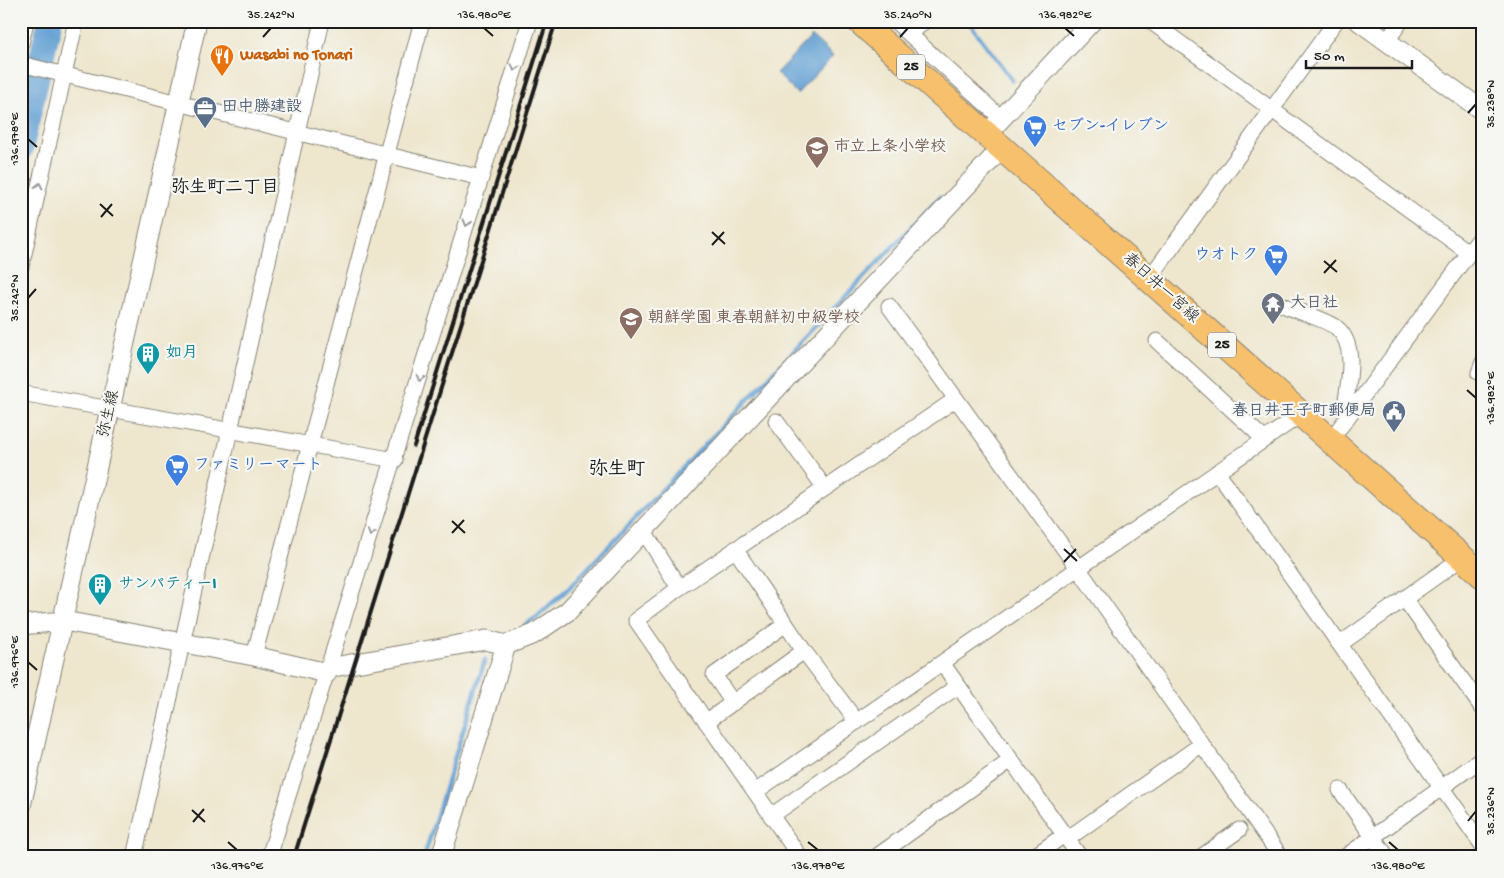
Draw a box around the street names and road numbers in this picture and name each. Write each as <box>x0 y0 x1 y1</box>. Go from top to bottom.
road number: 25 <box>897 54 925 80</box>
street label: 春日井一宮線 <box>1118 248 1203 328</box>
road number: 25 <box>1208 332 1236 358</box>
street label: 弥生線 <box>93 388 125 440</box>

